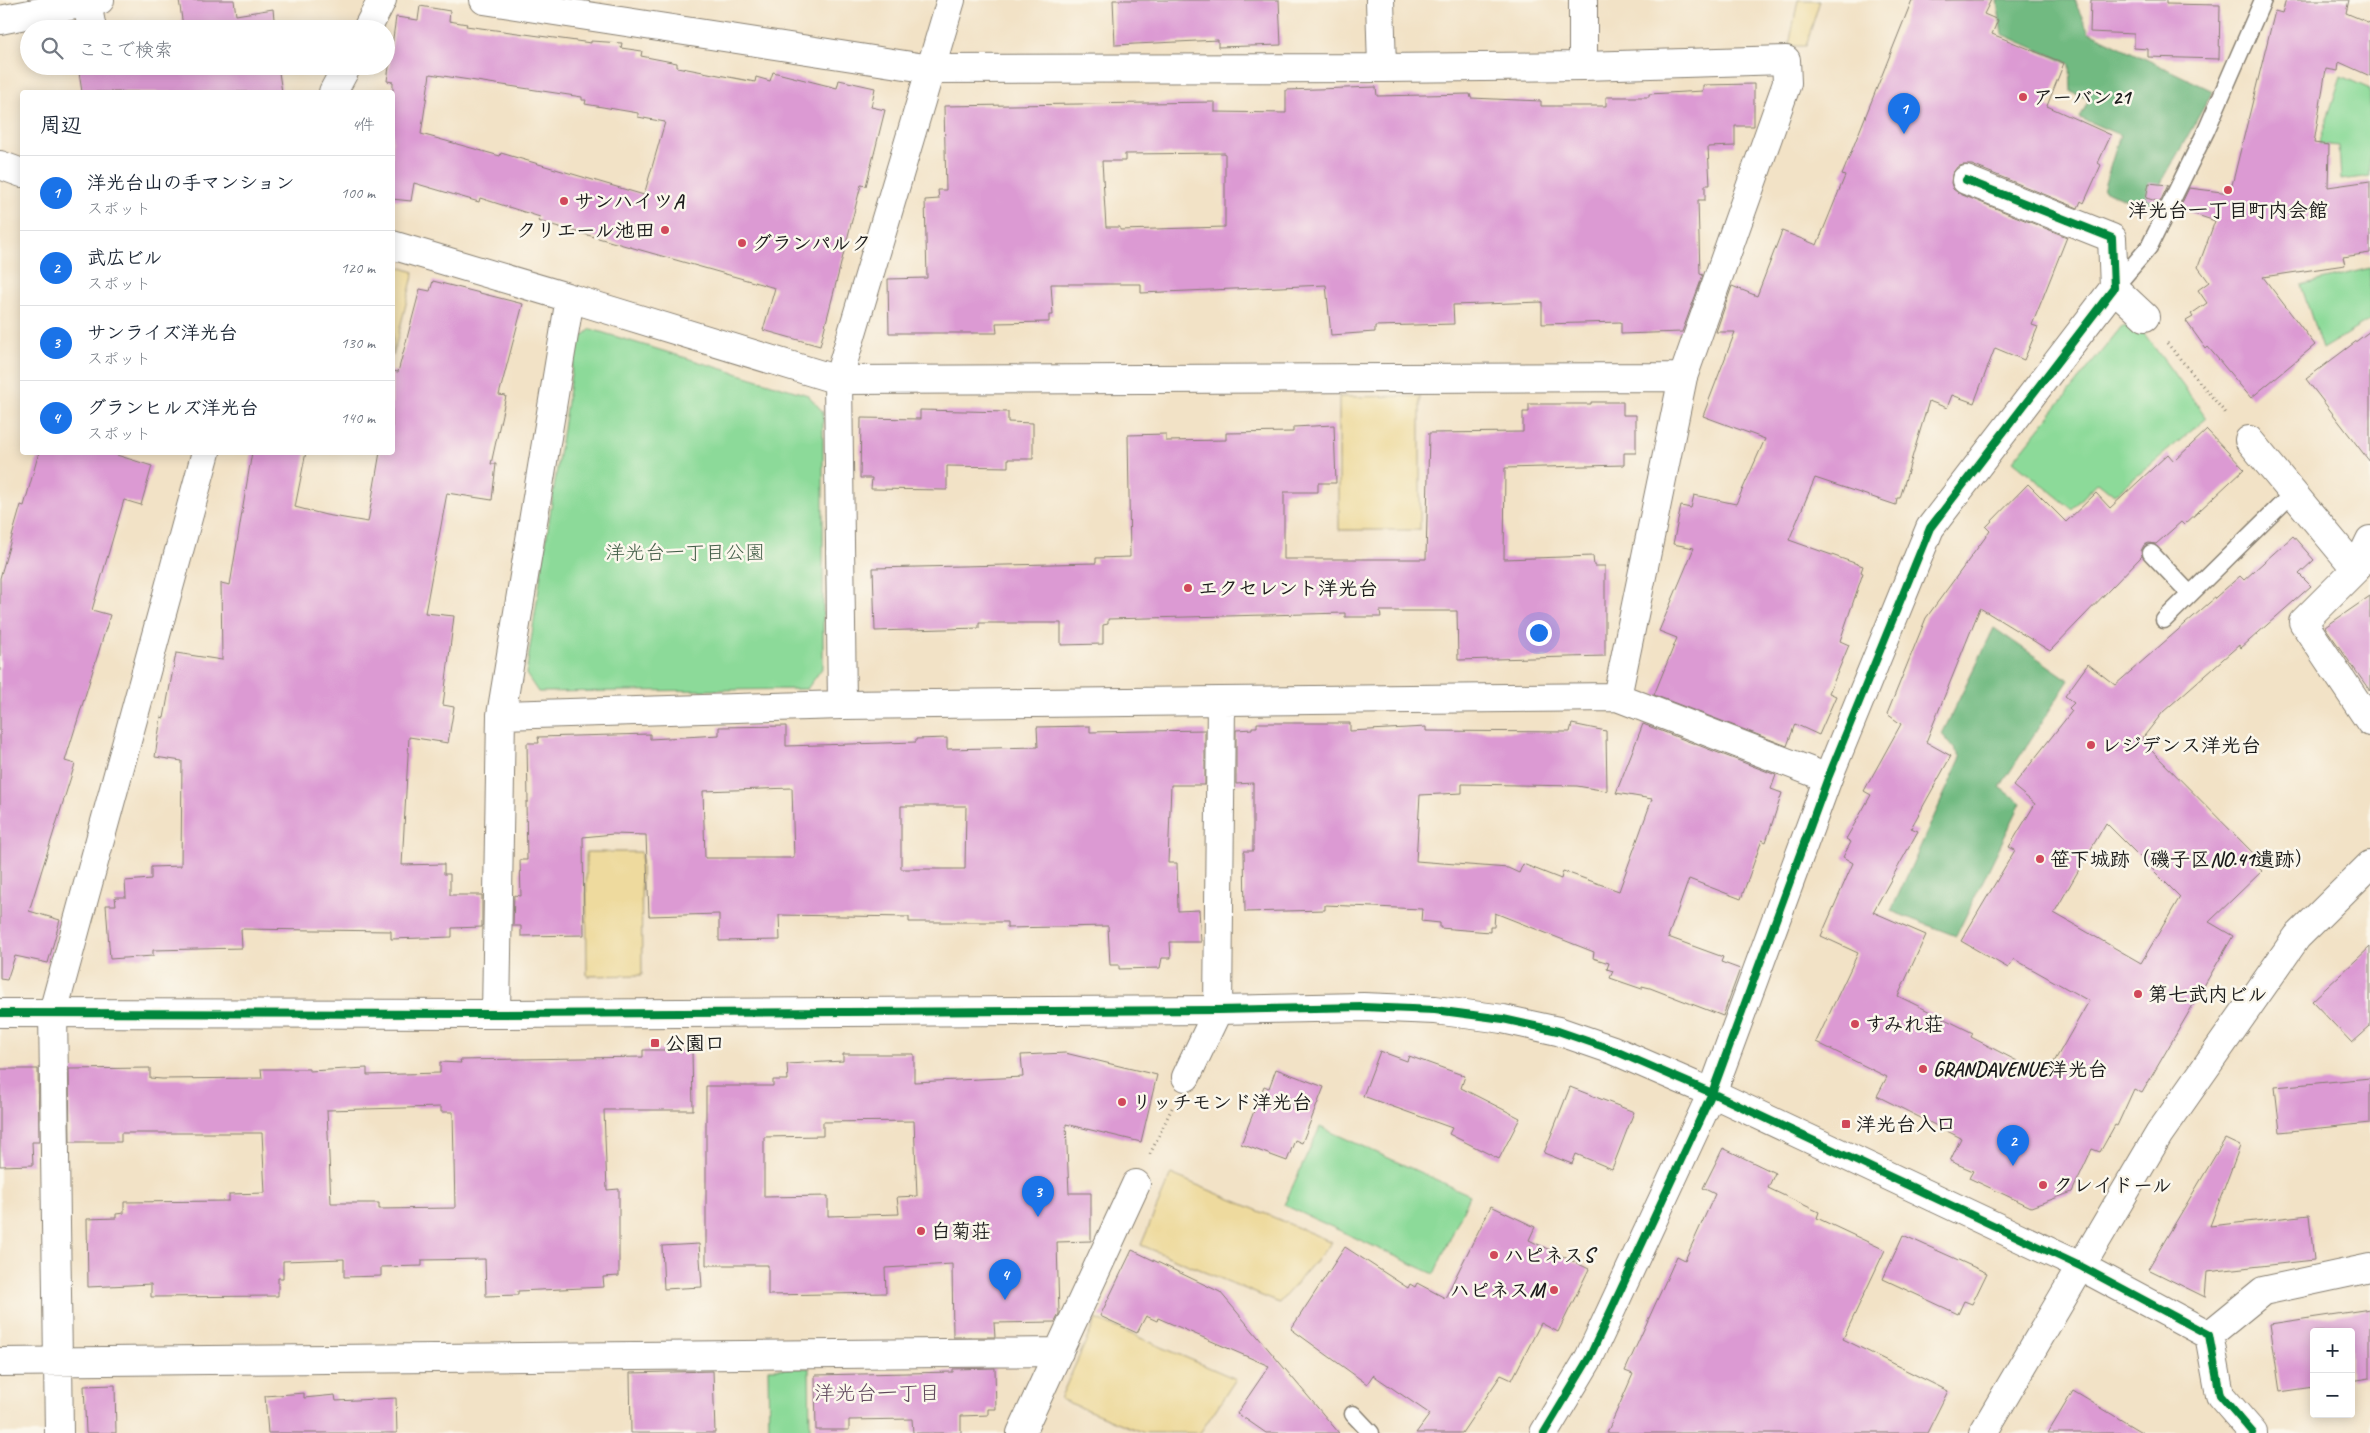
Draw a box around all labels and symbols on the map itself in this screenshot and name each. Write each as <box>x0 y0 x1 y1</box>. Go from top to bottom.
place label: アーバン21 <box>2033 85 2132 110</box>
marker: アーバン21 <box>2017 91 2029 103</box>
pin: 1 <box>1888 93 1920 134</box>
marker: 洋光台一丁目町内会館 <box>2222 184 2234 196</box>
place label: サンハイツA <box>574 189 685 214</box>
marker: サンハイツA <box>558 195 570 207</box>
place label: 洋光台一丁目町内会館 <box>2128 198 2328 223</box>
place label: クリエール池田 <box>516 218 655 243</box>
marker: クリエール池田 <box>659 224 671 236</box>
place label: グランパルク <box>752 231 871 256</box>
marker: グランパルク <box>736 237 748 249</box>
park label: 洋光台一丁目公園 <box>605 540 765 565</box>
place label: エクセレント洋光台 <box>1198 576 1378 601</box>
marker: エクセレント洋光台 <box>1182 582 1194 594</box>
your location <box>1526 620 1552 646</box>
place label: レジデンス洋光台 <box>2101 733 2261 758</box>
marker: レジデンス洋光台 <box>2085 739 2097 751</box>
place label: 笹下城跡（磯子区NO.41遺跡） <box>2050 847 2314 872</box>
marker: 笹下城跡（磯子区NO.41遺跡） <box>2034 853 2046 865</box>
place label: 第七武内ビル <box>2148 982 2268 1007</box>
marker: 第七武内ビル <box>2132 988 2144 1000</box>
place label: すみれ荘 <box>1865 1012 1943 1037</box>
marker: すみれ荘 <box>1849 1018 1861 1030</box>
place label: 公園口 <box>665 1031 725 1056</box>
marker: 公園口 <box>649 1037 661 1049</box>
place label: GRANDAVENUE洋光台 <box>1933 1057 2108 1082</box>
marker: GRANDAVENUE洋光台 <box>1917 1063 1929 1075</box>
place label: リッチモンド洋光台 <box>1132 1090 1312 1115</box>
marker: リッチモンド洋光台 <box>1116 1096 1128 1108</box>
place label: 洋光台入口 <box>1856 1112 1956 1137</box>
marker: 洋光台入口 <box>1840 1118 1852 1130</box>
pin: 2 <box>1997 1125 2029 1166</box>
place label: クレイドール <box>2053 1173 2172 1198</box>
pin: 3 <box>1022 1176 1054 1217</box>
marker: クレイドール <box>2037 1179 2049 1191</box>
place label: 白菊荘 <box>931 1219 991 1244</box>
marker: 白菊荘 <box>915 1225 927 1237</box>
place label: ハピネスS <box>1504 1243 1599 1268</box>
marker: ハピネスS <box>1488 1249 1500 1261</box>
pin: 4 <box>989 1259 1021 1300</box>
place label: ハピネスM <box>1450 1278 1546 1303</box>
marker: ハピネスM <box>1548 1284 1560 1296</box>
district label: 洋光台一丁目 <box>814 1380 940 1406</box>

